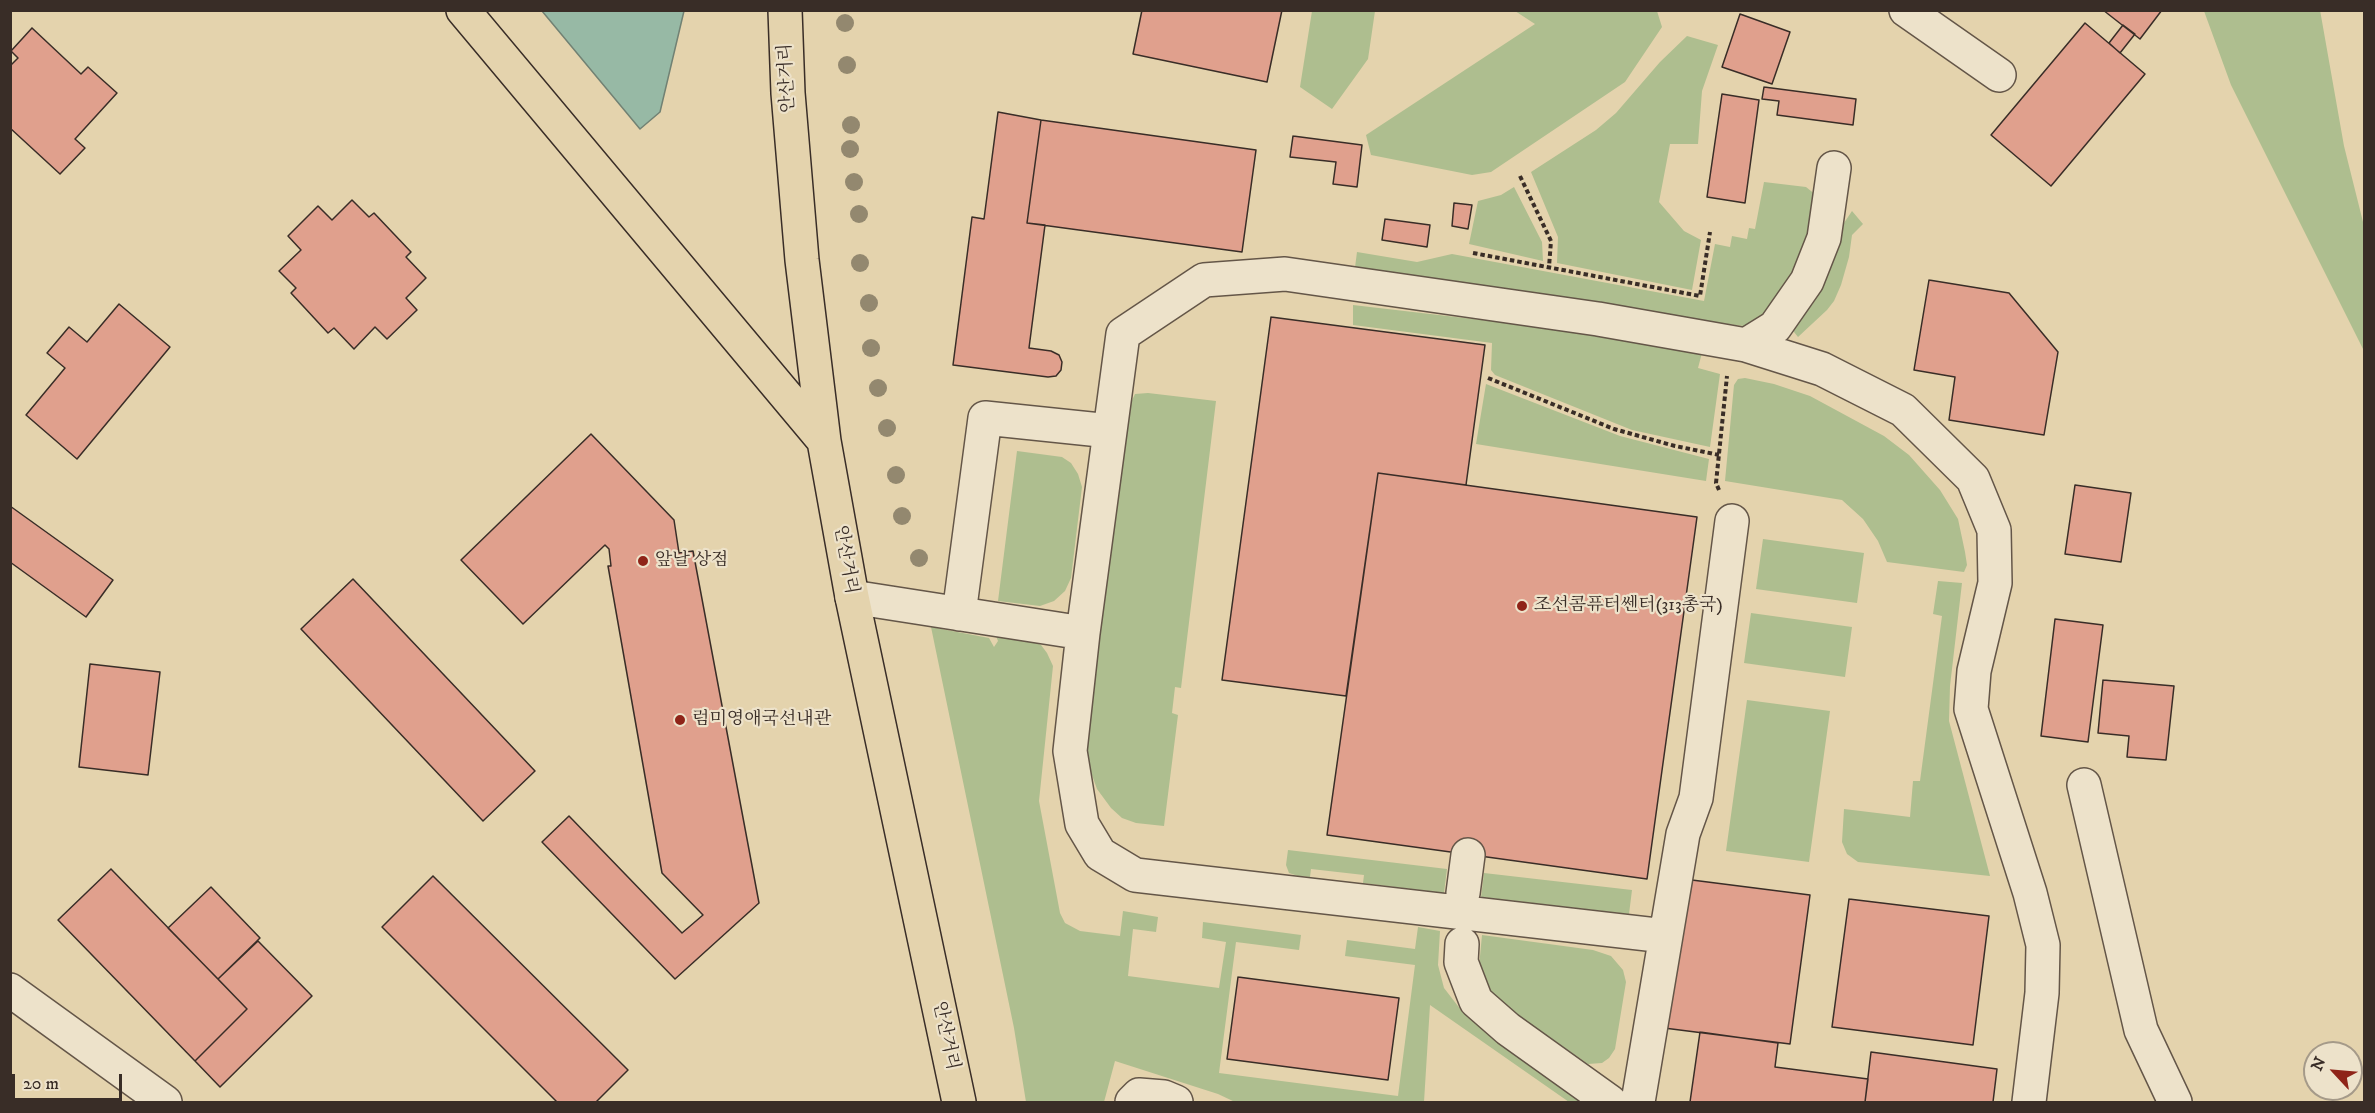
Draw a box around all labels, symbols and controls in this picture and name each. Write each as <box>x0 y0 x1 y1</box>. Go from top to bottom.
street label: 안산거리 <box>775 43 801 113</box>
street label: 안산거리 <box>828 524 862 596</box>
place label: 앞날 상점 <box>655 550 728 572</box>
marker: 앞날 상점 <box>636 554 650 568</box>
place label: 조선콤퓨터쎈터(313총국) <box>1534 595 1723 617</box>
marker: 조선콤퓨터쎈터(313총국) <box>1515 599 1529 613</box>
place label: 럼미영애국선내관 <box>692 709 831 731</box>
marker: 럼미영애국선내관 <box>673 713 687 727</box>
street label: 안산거리 <box>927 1000 963 1072</box>
north arrow <box>2303 1041 2363 1101</box>
text: N <box>2307 1054 2330 1074</box>
scale bar <box>15 1062 124 1100</box>
text: 20 m <box>23 1073 59 1095</box>

